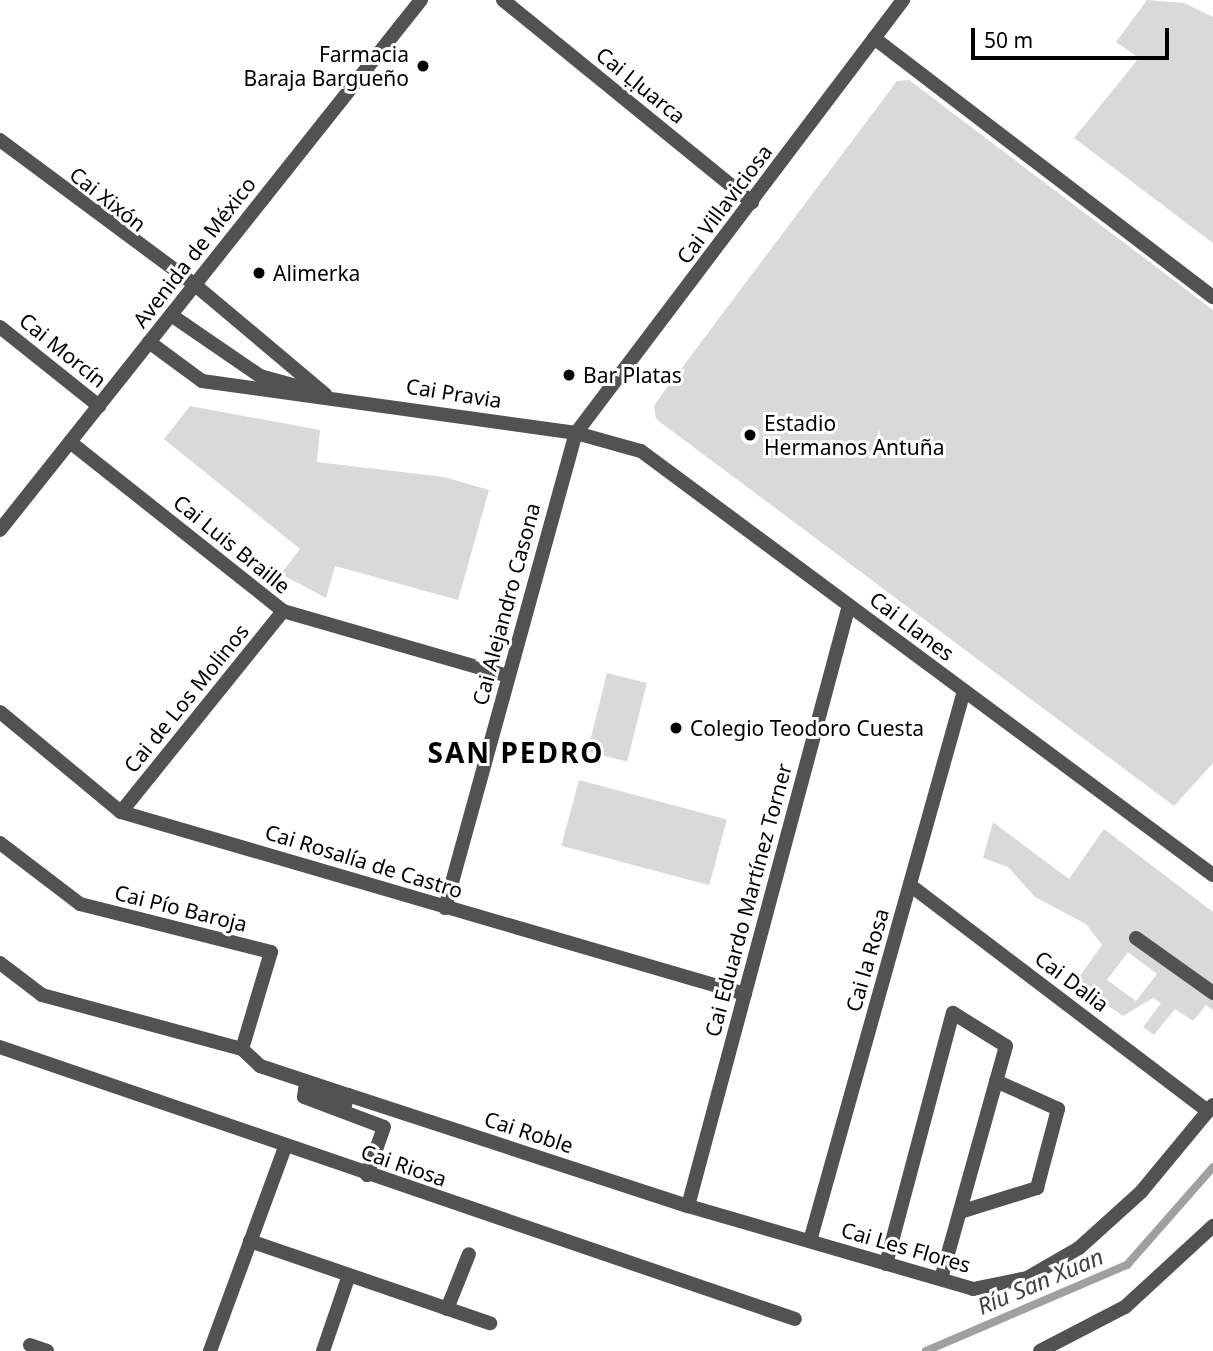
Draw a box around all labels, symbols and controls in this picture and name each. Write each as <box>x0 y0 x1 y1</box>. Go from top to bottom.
scale bar <box>975 14 1173 58</box>
text: 50 m <box>984 26 1033 54</box>
place label: Farmacia Baraja Bargueño <box>244 41 409 91</box>
street label: Cai Ḷḷuarca <box>591 41 691 129</box>
marker: Farmacia Baraja Bargueño <box>415 58 431 74</box>
street label: Cai Villaviciosa <box>671 139 777 269</box>
street label: Cai Xixón <box>65 161 151 237</box>
street label: Avenida de México <box>127 172 261 332</box>
place label: Alimerka <box>273 260 360 286</box>
marker: Alimerka <box>251 265 267 281</box>
street label: Cai Morcín <box>14 307 112 393</box>
place label: Bar Platas <box>583 362 682 388</box>
marker: Bar Platas <box>561 367 577 383</box>
street label: Cai Pravia <box>404 373 504 413</box>
place label: Estadio Hermanos Antuña <box>764 410 944 460</box>
marker: Estadio Hermanos Antuña <box>742 427 758 443</box>
street label: Cai Luis Braille <box>169 489 295 599</box>
street label: Cai Alejandro Casona <box>467 500 545 708</box>
street label: Cai Llanes <box>865 586 959 666</box>
street label: Cai de Los Molinos <box>118 619 254 777</box>
place label: Colegio Teodoro Cuesta <box>690 715 924 741</box>
marker: Colegio Teodoro Cuesta <box>668 720 684 736</box>
district label: SAN PEDRO <box>429 735 603 769</box>
street label: Cai Eduardo Martínez Torner <box>699 760 797 1040</box>
street label: Cai Rosalía de Castro <box>262 819 466 903</box>
street label: Cai Pío Baroja <box>112 879 250 937</box>
street label: Cai la Rosa <box>840 905 894 1015</box>
street label: Cai Dalia <box>1030 945 1114 1017</box>
street label: Cai Roble <box>481 1106 577 1158</box>
street label: Cai Riosa <box>358 1139 450 1191</box>
street label: Cai Les Flores <box>838 1216 974 1278</box>
water label: Ríu San Xuan <box>973 1242 1107 1320</box>

